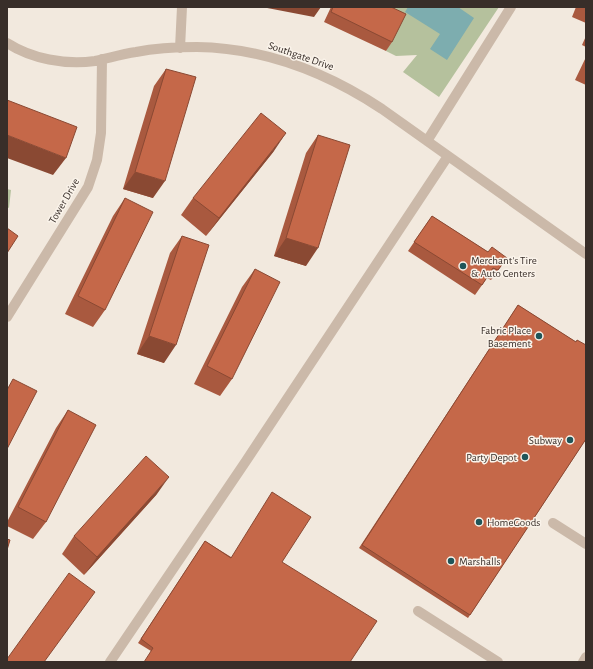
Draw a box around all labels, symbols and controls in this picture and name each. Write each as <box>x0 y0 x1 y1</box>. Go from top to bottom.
street label: Southgate Drive <box>267 40 335 72</box>
street label: Tower Drive <box>47 176 81 226</box>
place label: Merchant's Tire & Auto Centers <box>471 255 537 279</box>
marker: Merchant's Tire & Auto Centers <box>458 261 468 271</box>
place label: Fabric Place Basement <box>481 325 531 349</box>
marker: Fabric Place Basement <box>534 331 544 341</box>
place label: Subway <box>529 435 562 446</box>
marker: Subway <box>565 435 575 445</box>
place label: Party Depot <box>466 452 517 463</box>
marker: Party Depot <box>520 452 530 462</box>
marker: HomeGoods <box>474 517 484 527</box>
place label: HomeGoods <box>487 517 540 528</box>
marker: Marshalls <box>446 556 456 566</box>
place label: Marshalls <box>459 556 500 567</box>

